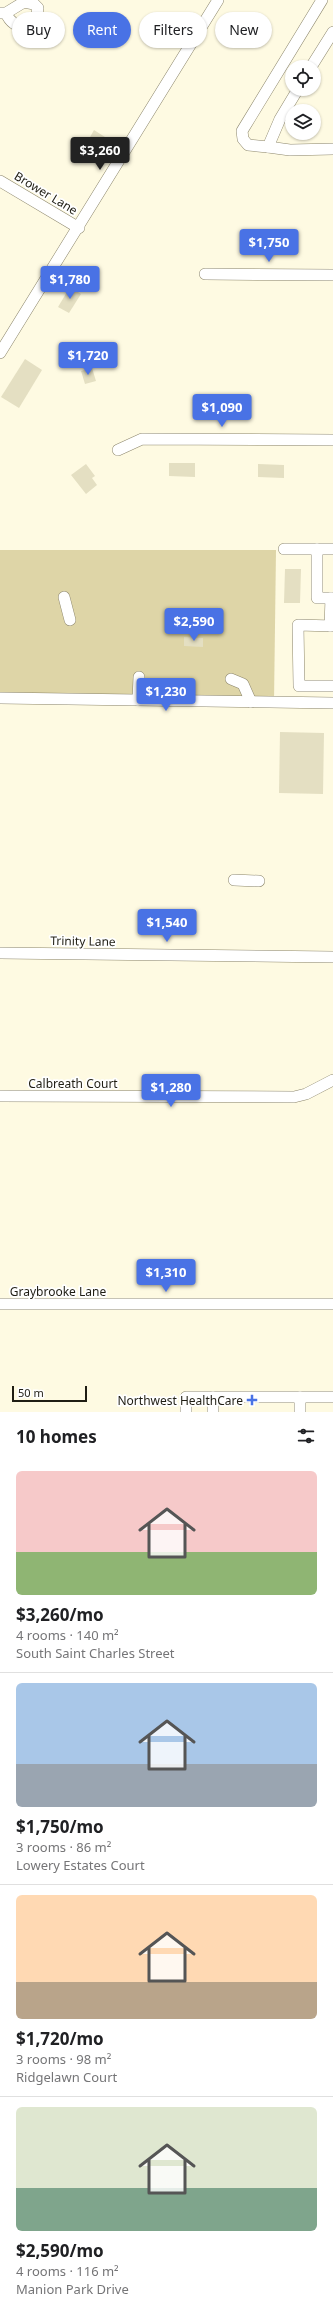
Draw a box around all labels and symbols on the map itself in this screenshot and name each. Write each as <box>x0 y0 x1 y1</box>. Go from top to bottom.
pin: $3,260 <box>67 137 133 171</box>
street label: Brower Lane <box>11 167 81 219</box>
pin: $1,750 <box>236 229 302 263</box>
pin: $1,780 <box>37 266 103 300</box>
pin: $1,720 <box>55 342 121 376</box>
pin: $1,090 <box>189 394 255 428</box>
pin: $2,590 <box>161 608 227 642</box>
pin: $1,230 <box>133 678 199 712</box>
pin: $1,540 <box>134 909 200 943</box>
street label: Trinity Lane <box>50 932 116 950</box>
pin: $1,280 <box>138 1074 204 1108</box>
street label: Calbreath Court <box>28 1075 118 1092</box>
pin: $1,310 <box>133 1259 199 1293</box>
street label: Graybrooke Lane <box>10 1283 106 1300</box>
scale bar <box>12 1384 87 1403</box>
place label: Northwest HealthCare <box>117 1392 243 1409</box>
marker: Northwest HealthCare <box>246 1394 258 1406</box>

